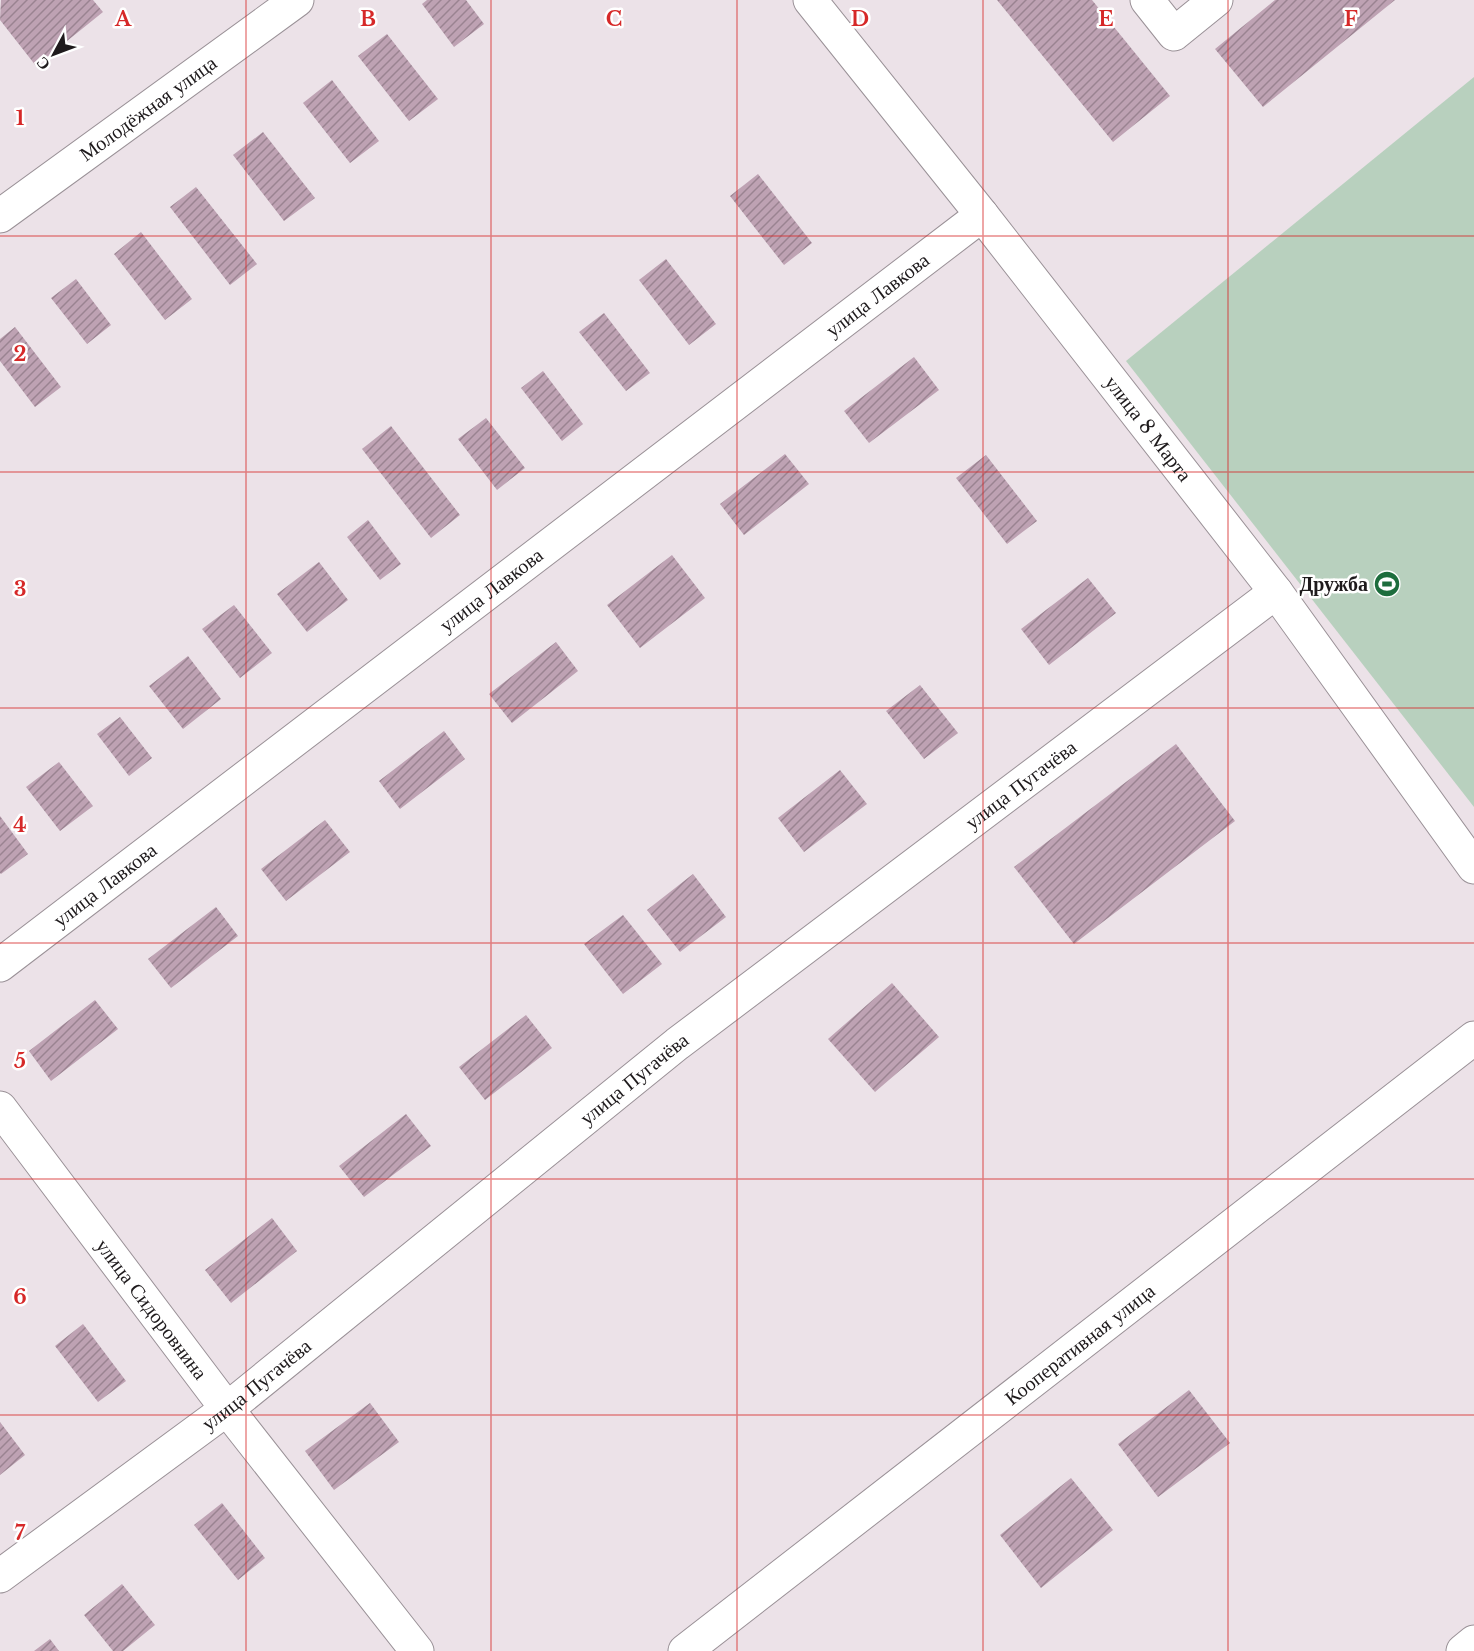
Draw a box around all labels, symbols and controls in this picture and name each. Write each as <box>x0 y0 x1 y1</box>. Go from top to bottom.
text: A <box>114 7 132 31</box>
text: B <box>360 7 376 31</box>
text: C <box>606 7 622 31</box>
text: D <box>851 7 869 31</box>
text: E <box>1098 7 1114 31</box>
text: F <box>1344 7 1358 31</box>
north arrow <box>24 24 84 84</box>
street label: Молодёжная улица <box>75 51 221 166</box>
text: С <box>31 53 54 75</box>
text: 1 <box>16 106 25 130</box>
street label: улица Лавкова <box>821 248 934 342</box>
text: 2 <box>13 342 27 366</box>
street label: улица 8 Марта <box>1100 371 1197 486</box>
street label: улица Лавкова <box>435 543 548 637</box>
sports icon: Дружба <box>1372 569 1402 599</box>
place label: Дружба <box>1299 572 1368 596</box>
text: 3 <box>14 577 26 601</box>
street label: улица Пугачёва <box>961 735 1081 834</box>
text: 4 <box>13 813 27 837</box>
street label: улица Лавкова <box>48 838 161 932</box>
street label: улица Пугачёва <box>575 1028 693 1130</box>
text: 5 <box>14 1049 26 1073</box>
street label: улица Сидоровнина <box>91 1234 213 1384</box>
street label: Кооперативная улица <box>1000 1279 1160 1410</box>
text: 6 <box>13 1285 27 1309</box>
street label: улица Пугачёва <box>197 1334 316 1435</box>
text: 7 <box>15 1521 26 1545</box>

